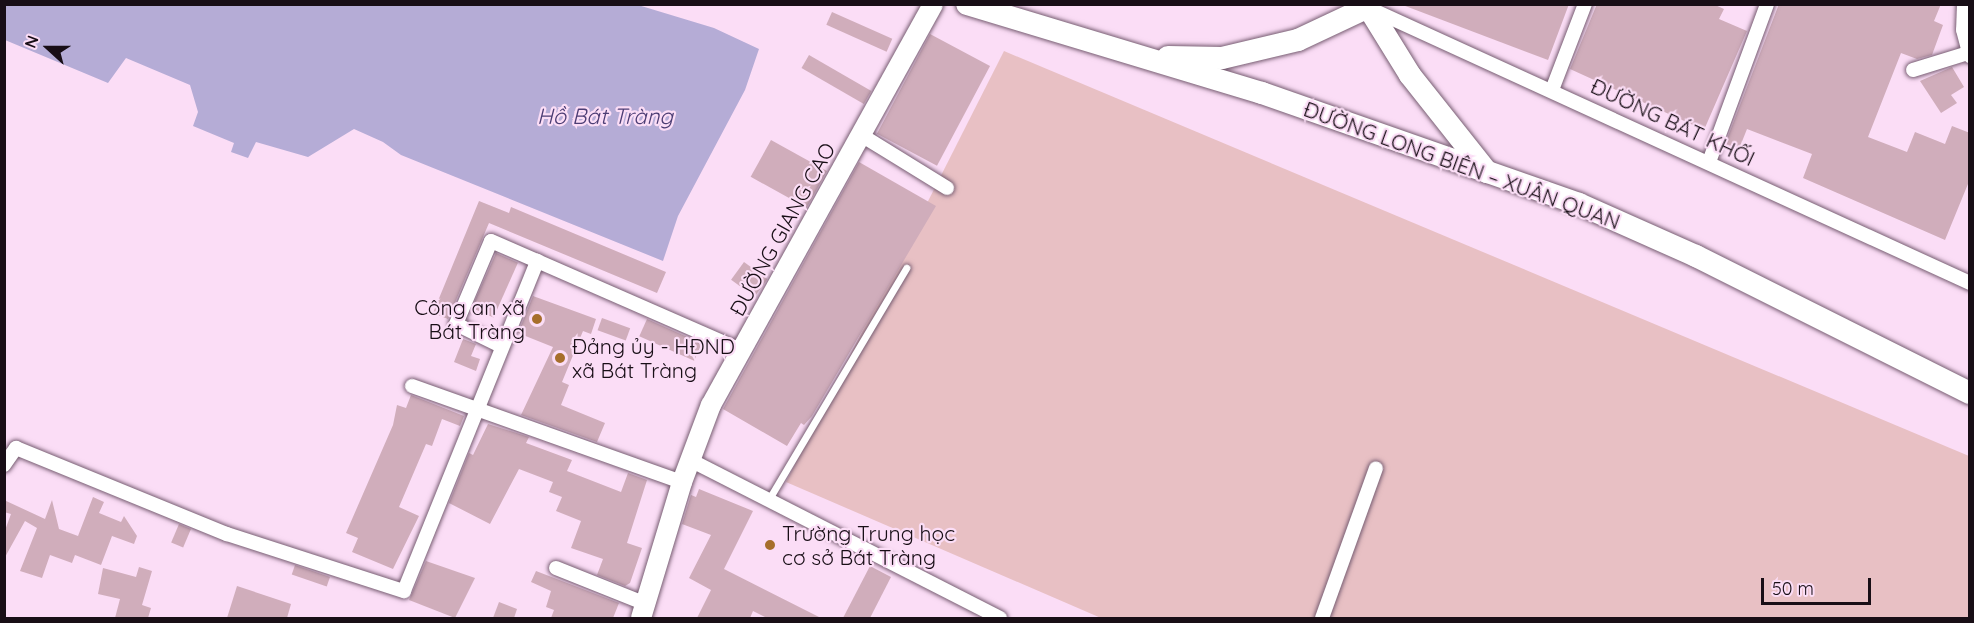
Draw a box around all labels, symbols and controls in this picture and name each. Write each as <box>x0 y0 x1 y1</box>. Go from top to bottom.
north arrow <box>18 18 78 78</box>
text: N <box>20 32 43 51</box>
street label: ĐƯỜNG BÁT KHỐI <box>1587 73 1759 171</box>
street label: ĐƯỜNG LONG BIÊN – XUÂN QUAN <box>1300 96 1624 234</box>
water label: Hồ Bát Tràng <box>537 104 673 130</box>
street label: ĐƯỜNG GIANG CAO <box>724 138 840 320</box>
place label: Công an xã Bát Tràng <box>414 294 525 344</box>
marker: Công an xã Bát Tràng <box>530 312 544 326</box>
place label: Đảng ủy - HĐND xã Bát Tràng <box>572 333 735 383</box>
marker: Đảng ủy - HĐND xã Bát Tràng <box>553 351 567 365</box>
place label: Trường Trung học cơ sở Bát Tràng <box>782 520 955 570</box>
marker: Trường Trung học cơ sở Bát Tràng <box>763 538 777 552</box>
scale bar <box>1764 566 1874 604</box>
text: 50 m <box>1772 577 1814 600</box>

